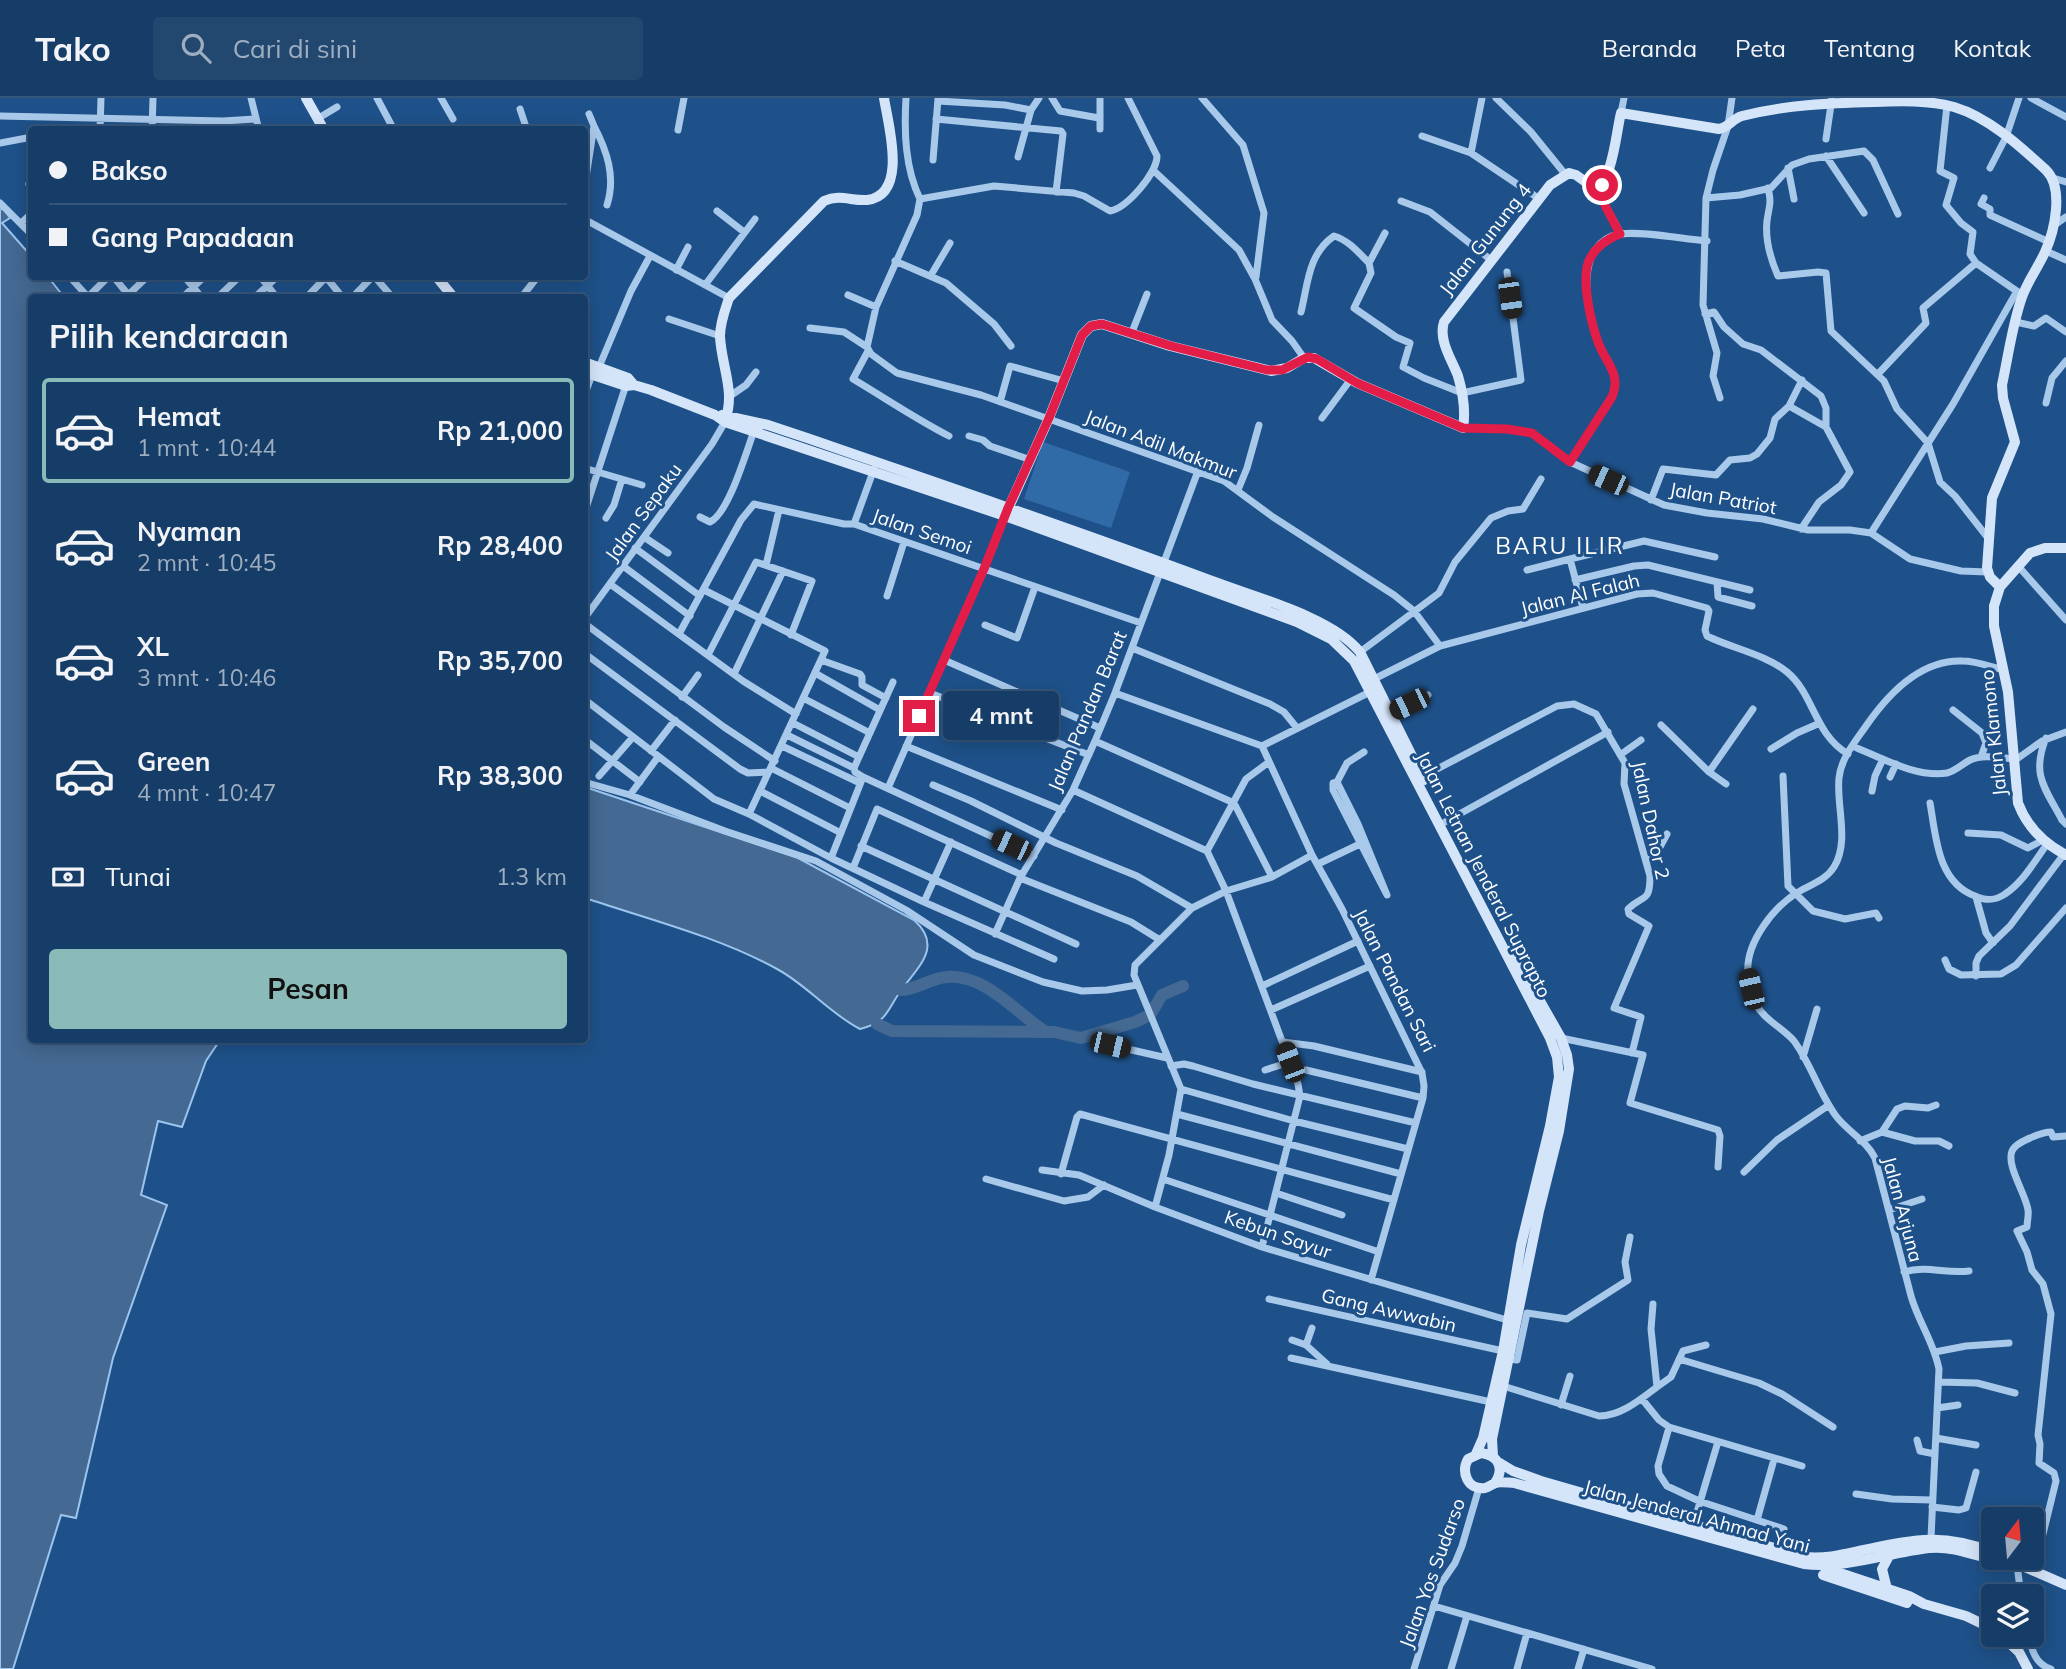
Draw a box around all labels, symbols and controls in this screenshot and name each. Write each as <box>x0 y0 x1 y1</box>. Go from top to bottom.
search box <box>153 17 643 80</box>
text: Tako <box>35 28 111 69</box>
icon: search <box>177 29 215 67</box>
text: Cari di sini <box>233 32 357 65</box>
text: Beranda <box>1602 33 1697 63</box>
text: Peta <box>1735 33 1786 63</box>
text: Tentang <box>1824 33 1915 63</box>
text: Kontak <box>1953 33 2031 63</box>
text: Bakso <box>91 154 168 187</box>
route start <box>1586 169 1618 201</box>
street label: Jalan Gunung 4 <box>1434 178 1536 300</box>
text: Gang Papadaan <box>91 221 294 254</box>
car <box>1497 276 1524 320</box>
text: Pilih kendaraan <box>49 316 289 356</box>
icon: car <box>53 399 116 462</box>
text: Hemat <box>137 400 221 433</box>
street label: Jalan Adil Makmur <box>1082 404 1241 484</box>
text: Rp 21,000 <box>437 414 563 447</box>
text: 1 mnt · 10:44 <box>137 433 276 462</box>
street label: Jalan Sepaku <box>599 458 687 566</box>
car <box>1585 462 1632 498</box>
street label: Jalan Patriot <box>1668 477 1779 519</box>
street label: Jalan Semoi <box>869 503 975 559</box>
icon: car <box>53 514 116 577</box>
text: Nyaman <box>137 515 242 548</box>
text: Rp 28,400 <box>437 529 563 562</box>
district label: BARU ILIR <box>1495 531 1625 560</box>
text: 2 mnt · 10:45 <box>137 548 276 577</box>
street label: Jalan Al Falah <box>1518 568 1642 620</box>
street label: Jalan Pandan Barat <box>1042 627 1132 795</box>
icon: car <box>53 629 116 692</box>
text: XL <box>137 630 169 663</box>
text: Rp 35,700 <box>437 644 563 677</box>
text: 3 mnt · 10:46 <box>137 663 276 692</box>
street label: Jalan Klamono <box>1974 669 2012 797</box>
car <box>1386 685 1433 723</box>
callout: 4 mnt <box>944 692 1059 740</box>
route end <box>903 700 935 732</box>
text: 4 mnt <box>969 701 1033 730</box>
icon: car <box>53 744 116 807</box>
text: Green <box>137 745 210 778</box>
street label: Jalan Letnan Jenderal Suprapto <box>1411 747 1557 1001</box>
text: Rp 38,300 <box>437 759 563 792</box>
street label: Jalan Dahor 2 <box>1627 759 1675 881</box>
text: 4 mnt · 10:47 <box>137 778 276 807</box>
car <box>988 827 1035 863</box>
icon: cash <box>49 858 87 896</box>
text: Tunai <box>105 860 171 893</box>
text: 1.3 km <box>496 862 567 891</box>
street label: Jalan Pandan Sari <box>1349 904 1441 1056</box>
button: Pesan <box>49 949 567 1029</box>
car <box>1737 966 1766 1012</box>
car <box>1088 1030 1133 1060</box>
car <box>1273 1039 1308 1085</box>
street label: Jalan Arjuna <box>1877 1153 1929 1265</box>
street label: Kebun Sayur <box>1221 1204 1335 1264</box>
street label: Gang Awwabin <box>1319 1283 1459 1337</box>
street label: Jalan Jenderal Ahmad Yani <box>1581 1474 1813 1558</box>
street label: Jalan Yos Sudarso <box>1394 1495 1470 1651</box>
north arrow <box>1981 1507 2044 1570</box>
map controls <box>1981 1507 2044 1647</box>
button: layers <box>1981 1584 2044 1647</box>

